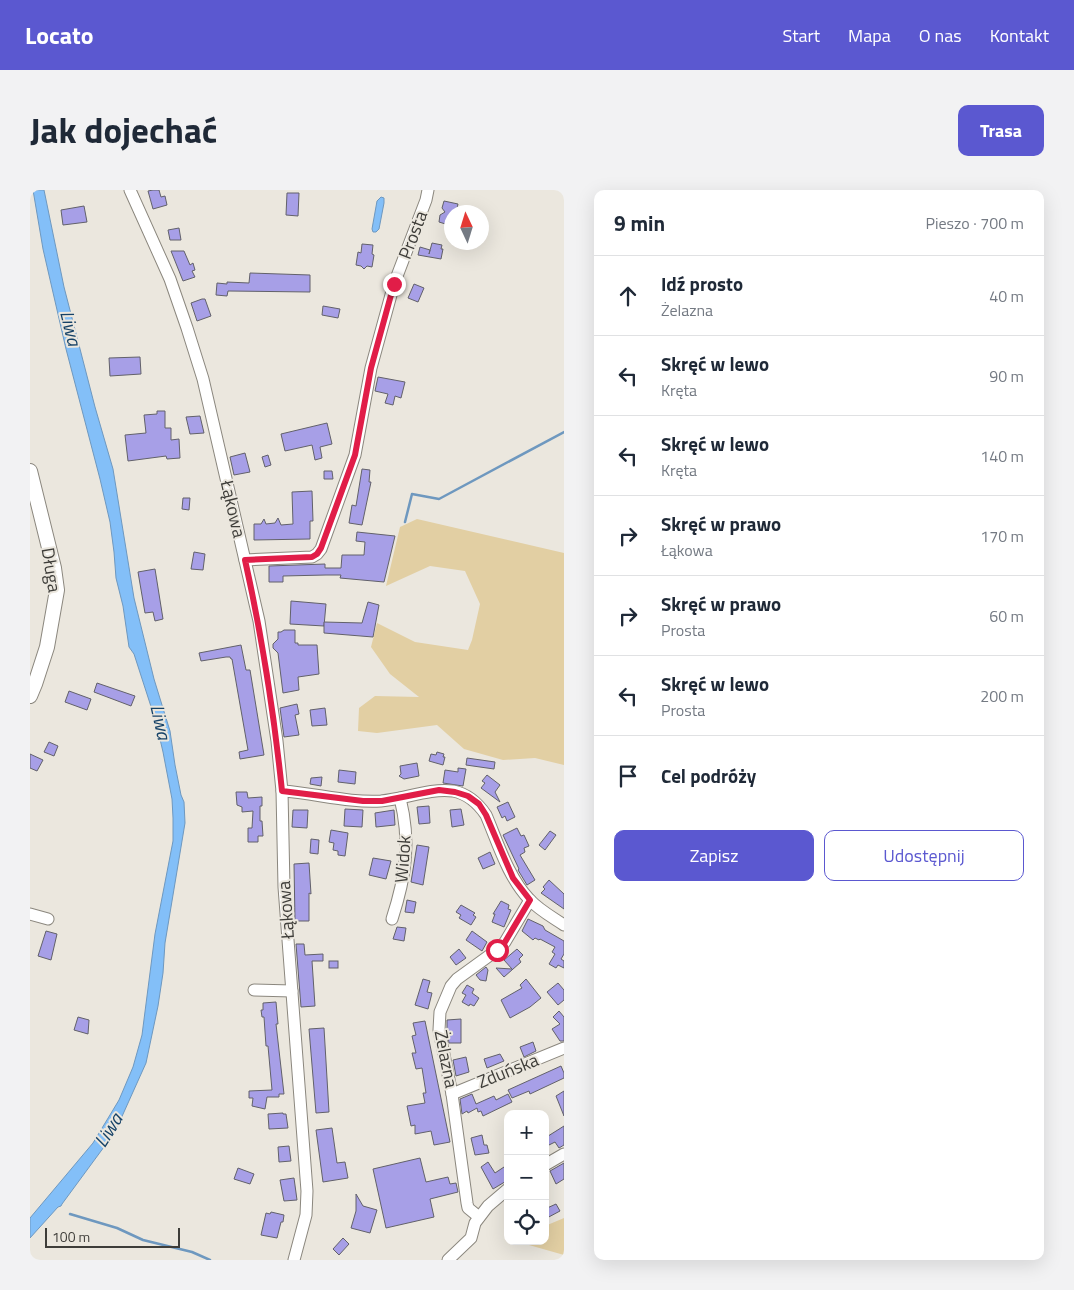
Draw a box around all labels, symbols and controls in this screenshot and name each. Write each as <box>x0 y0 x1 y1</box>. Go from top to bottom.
text: Locato <box>25 17 94 53</box>
text: Start <box>783 22 820 49</box>
text: Mapa <box>848 22 891 49</box>
text: O nas <box>919 22 962 49</box>
text: Kontakt <box>990 22 1049 49</box>
text: Jak dojechać <box>30 103 217 157</box>
button: Trasa <box>958 105 1044 156</box>
north arrow <box>444 205 489 250</box>
street label: Prosta <box>391 207 434 263</box>
text: 9 min <box>614 207 665 239</box>
text: Pieszo · 700 m <box>926 211 1024 235</box>
text: Idź prosto <box>661 269 743 298</box>
route end <box>383 273 406 296</box>
icon: ahead <box>614 282 642 310</box>
text: 40 m <box>989 284 1024 308</box>
text: Żelazna <box>661 298 713 322</box>
water label: Liwa <box>53 307 90 350</box>
text: Skręć w lewo <box>661 349 769 378</box>
icon: left <box>614 362 642 390</box>
text: 90 m <box>989 364 1024 388</box>
text: Kręta <box>661 378 697 402</box>
text: Skręć w lewo <box>661 429 769 458</box>
icon: left <box>614 442 642 470</box>
text: 140 m <box>980 444 1024 468</box>
text: Kręta <box>661 458 697 482</box>
street label: Łąkowa <box>214 477 253 540</box>
text: Skręć w prawo <box>661 509 781 538</box>
icon: right <box>614 522 642 550</box>
text: 170 m <box>980 524 1024 548</box>
text: Łąkowa <box>661 538 713 562</box>
street label: Długa <box>35 546 68 594</box>
text: Skręć w prawo <box>661 589 781 618</box>
icon: right <box>614 602 642 630</box>
text: 60 m <box>989 604 1024 628</box>
text: Prosta <box>661 618 705 642</box>
text: Skręć w lewo <box>661 669 769 698</box>
icon: left <box>614 682 642 710</box>
text: 200 m <box>980 684 1024 708</box>
text: Prosta <box>661 698 705 722</box>
water label: Liwa <box>143 701 180 744</box>
text: Cel podróży <box>661 761 756 790</box>
icon: arrive <box>614 762 642 790</box>
button: Zapisz <box>614 830 814 881</box>
button: Udostępnij <box>824 830 1024 881</box>
street label: Widok <box>387 834 418 884</box>
street label: Łąkowa <box>270 880 301 941</box>
route start <box>486 939 509 962</box>
street label: Żelazna <box>428 1028 465 1090</box>
street label: Zduńska <box>473 1046 543 1095</box>
water label: Liwa <box>86 1106 130 1152</box>
map controls <box>504 1110 549 1245</box>
button: + <box>504 1110 549 1155</box>
button: − <box>504 1155 549 1200</box>
button: locate <box>504 1200 549 1245</box>
scale bar <box>45 1225 180 1248</box>
text: 100 m <box>52 1226 90 1247</box>

